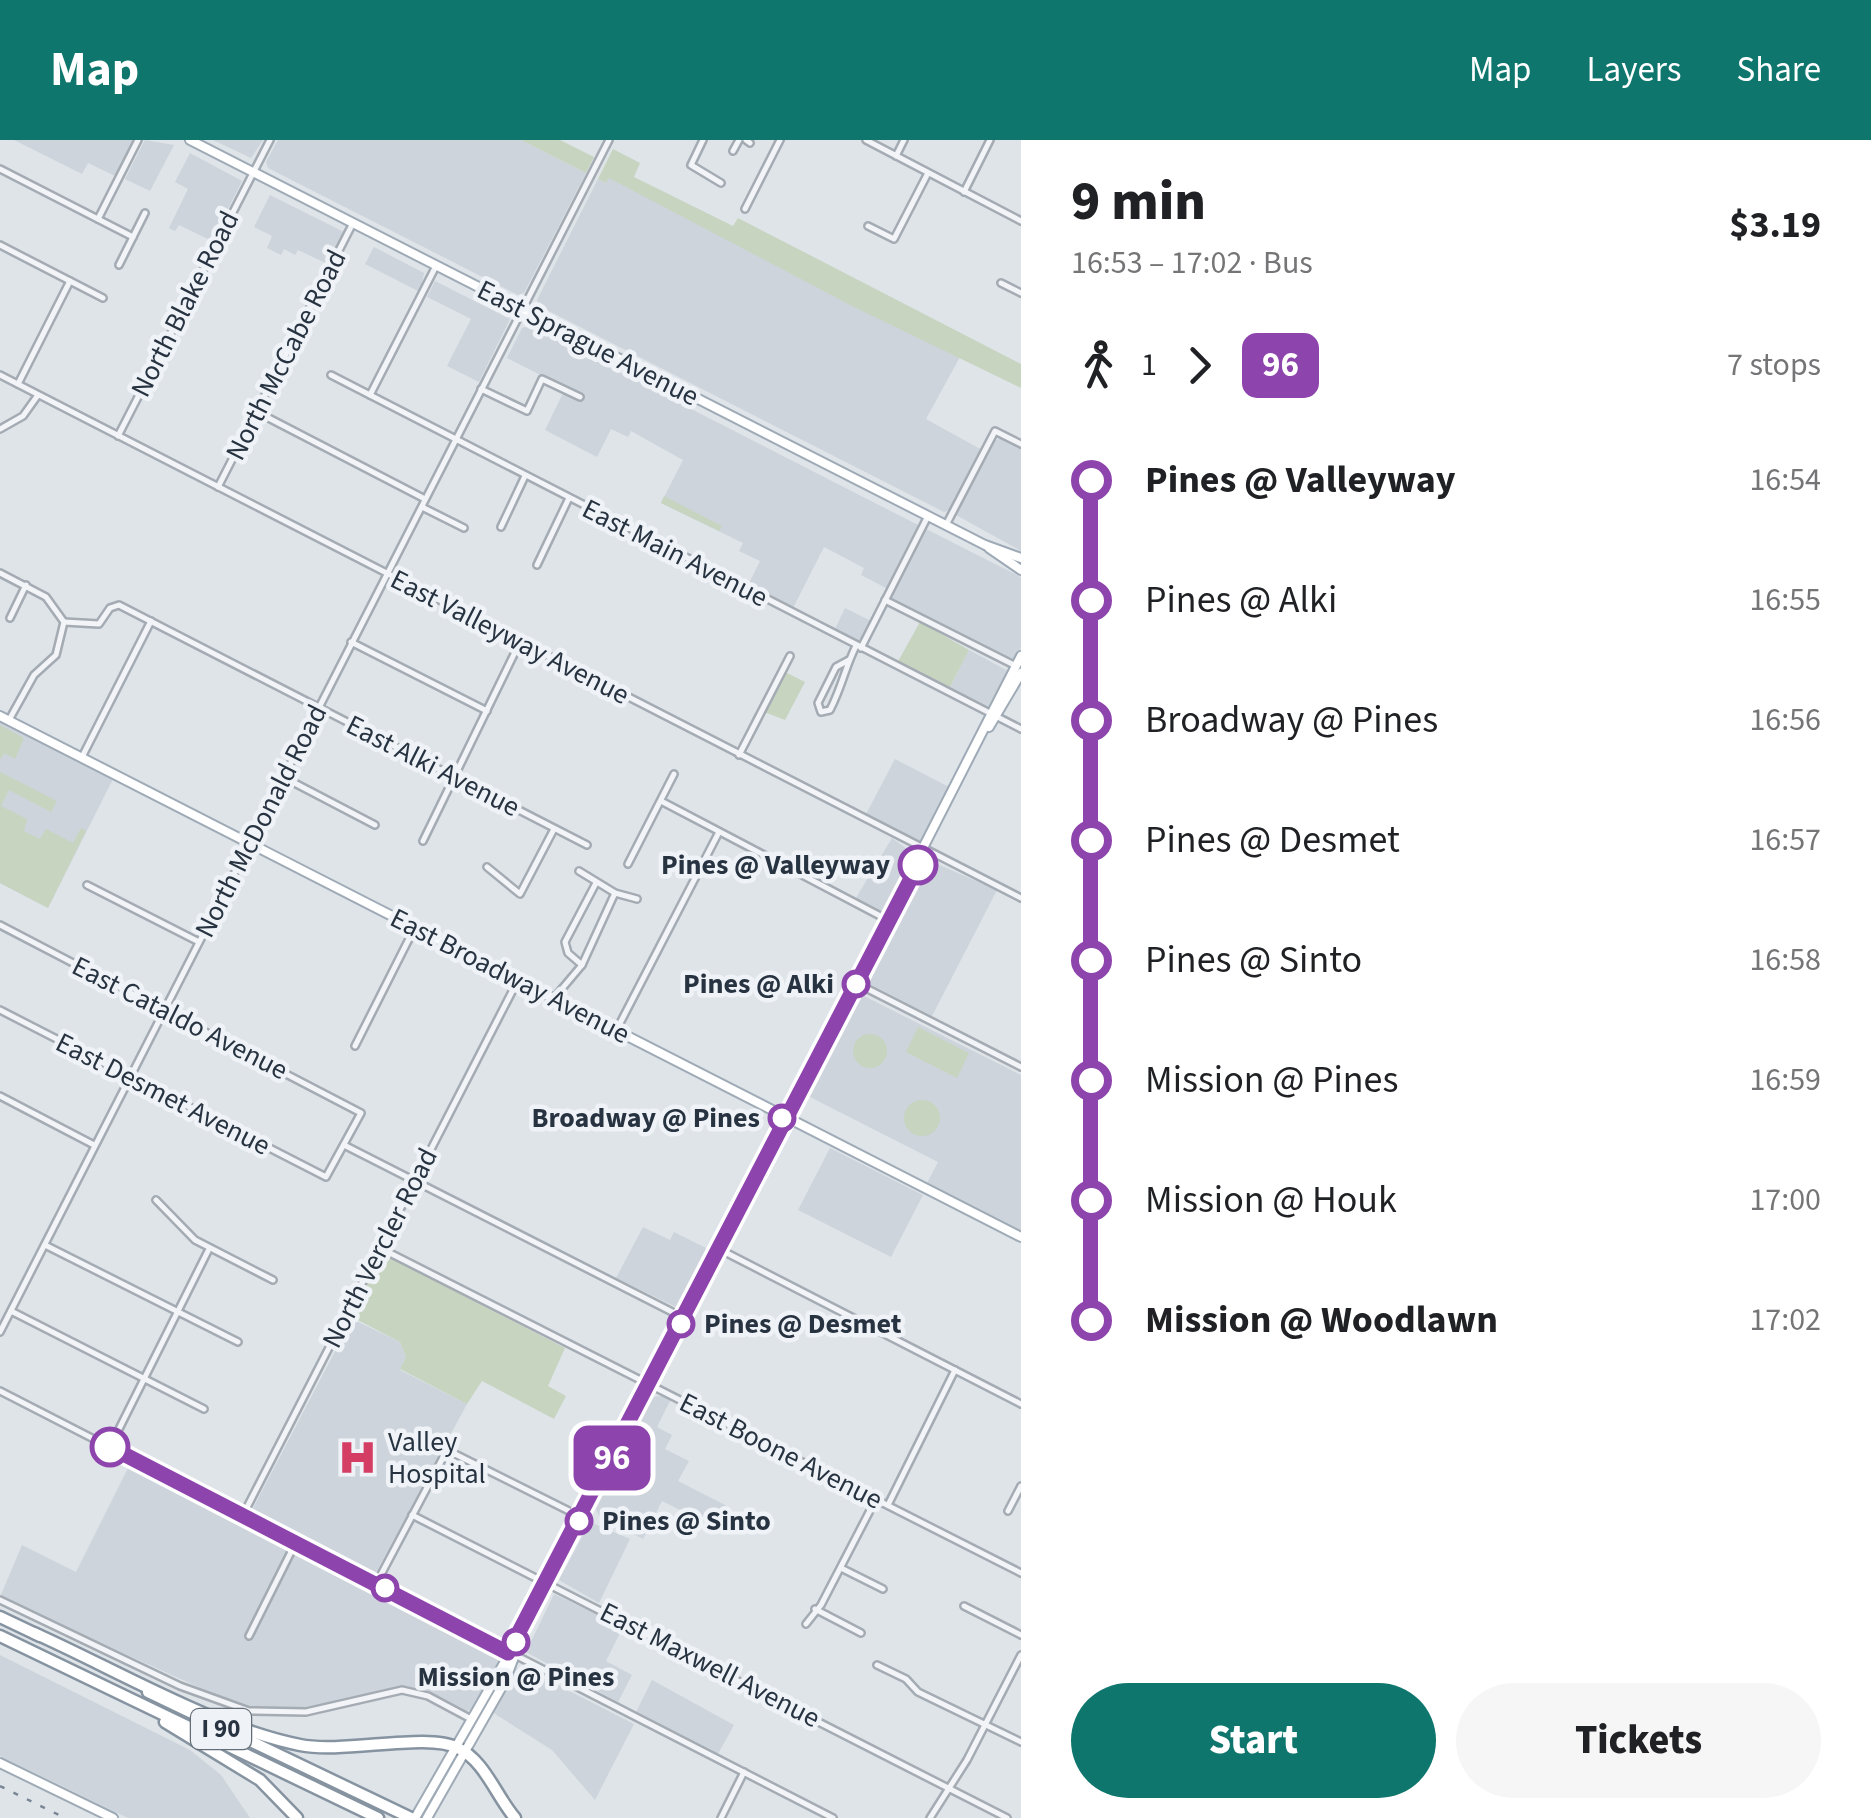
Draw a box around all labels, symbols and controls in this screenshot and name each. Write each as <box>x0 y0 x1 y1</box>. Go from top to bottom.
text: Map <box>50 36 139 104</box>
text: Map <box>1469 45 1532 95</box>
text: Layers <box>1587 45 1681 95</box>
text: Share <box>1736 45 1821 95</box>
text: 9 min <box>1071 163 1206 241</box>
text: $3.19 <box>1729 198 1821 252</box>
street label: North Blake Road <box>121 204 249 404</box>
text: 16:53 – 17:02 · Bus <box>1071 240 1313 286</box>
street label: North McCabe Road <box>216 243 356 467</box>
street label: East Sprague Avenue <box>470 270 706 416</box>
icon: walk <box>1071 338 1126 393</box>
icon: forward <box>1172 338 1227 393</box>
text: 96 <box>1262 340 1299 390</box>
text: 1 <box>1141 342 1157 388</box>
text: 7 stops <box>1727 342 1821 388</box>
text: Pines @ Valleyway <box>1145 453 1456 507</box>
text: 16:54 <box>1749 457 1821 503</box>
street label: East Main Avenue <box>575 489 775 617</box>
street label: East Valleyway Avenue <box>384 559 636 715</box>
text: Pines @ Alki <box>1145 573 1337 627</box>
text: 16:55 <box>1749 577 1821 623</box>
text: Broadway @ Pines <box>1145 693 1438 747</box>
text: 16:56 <box>1749 697 1821 743</box>
street label: North McDonald Road <box>185 698 337 944</box>
street label: East Alki Avenue <box>339 705 527 827</box>
text: Pines @ Desmet <box>1145 813 1400 867</box>
text: 16:57 <box>1749 817 1821 863</box>
place label: Pines @ Valleyway <box>661 845 890 885</box>
marker: Pines @ Valleyway <box>899 846 937 884</box>
street label: East Broadway Avenue <box>383 898 637 1054</box>
text: Pines @ Sinto <box>1145 933 1362 987</box>
text: 16:58 <box>1749 937 1821 983</box>
street label: East Cataldo Avenue <box>65 946 295 1090</box>
place label: Pines @ Alki <box>683 964 834 1004</box>
marker: Pines @ Alki <box>843 971 869 997</box>
street label: East Desmet Avenue <box>49 1023 277 1165</box>
text: Mission @ Pines <box>1145 1053 1398 1107</box>
text: 16:59 <box>1749 1057 1821 1103</box>
place label: Broadway @ Pines <box>532 1098 760 1138</box>
marker: Broadway @ Pines <box>769 1105 795 1131</box>
street label: North Vercler Road <box>312 1141 448 1355</box>
text: Mission @ Houk <box>1145 1173 1397 1227</box>
text: 17:00 <box>1749 1177 1821 1223</box>
text: Mission @ Woodlawn <box>1145 1293 1498 1347</box>
text: 17:02 <box>1749 1297 1821 1343</box>
place label: Pines @ Desmet <box>704 1304 902 1344</box>
marker: Pines @ Desmet <box>668 1311 694 1337</box>
street label: East Boone Avenue <box>673 1383 889 1519</box>
place label: Valley Hospital <box>388 1422 486 1494</box>
line badge: 96 <box>567 1426 657 1490</box>
unlabelled marker <box>91 1428 129 1466</box>
text: 96 <box>594 1433 630 1483</box>
hospital icon: Valley Hospital <box>337 1437 379 1479</box>
place label: Pines @ Sinto <box>602 1501 771 1541</box>
marker: Pines @ Sinto <box>566 1508 592 1534</box>
unlabelled marker <box>372 1575 398 1601</box>
street label: East Maxwell Avenue <box>593 1592 827 1738</box>
marker: Mission @ Pines <box>503 1629 529 1655</box>
place label: Mission @ Pines <box>418 1657 614 1697</box>
button: Start <box>1071 1683 1436 1798</box>
button: Tickets <box>1456 1683 1821 1798</box>
road number: I 90 <box>191 1709 251 1749</box>

